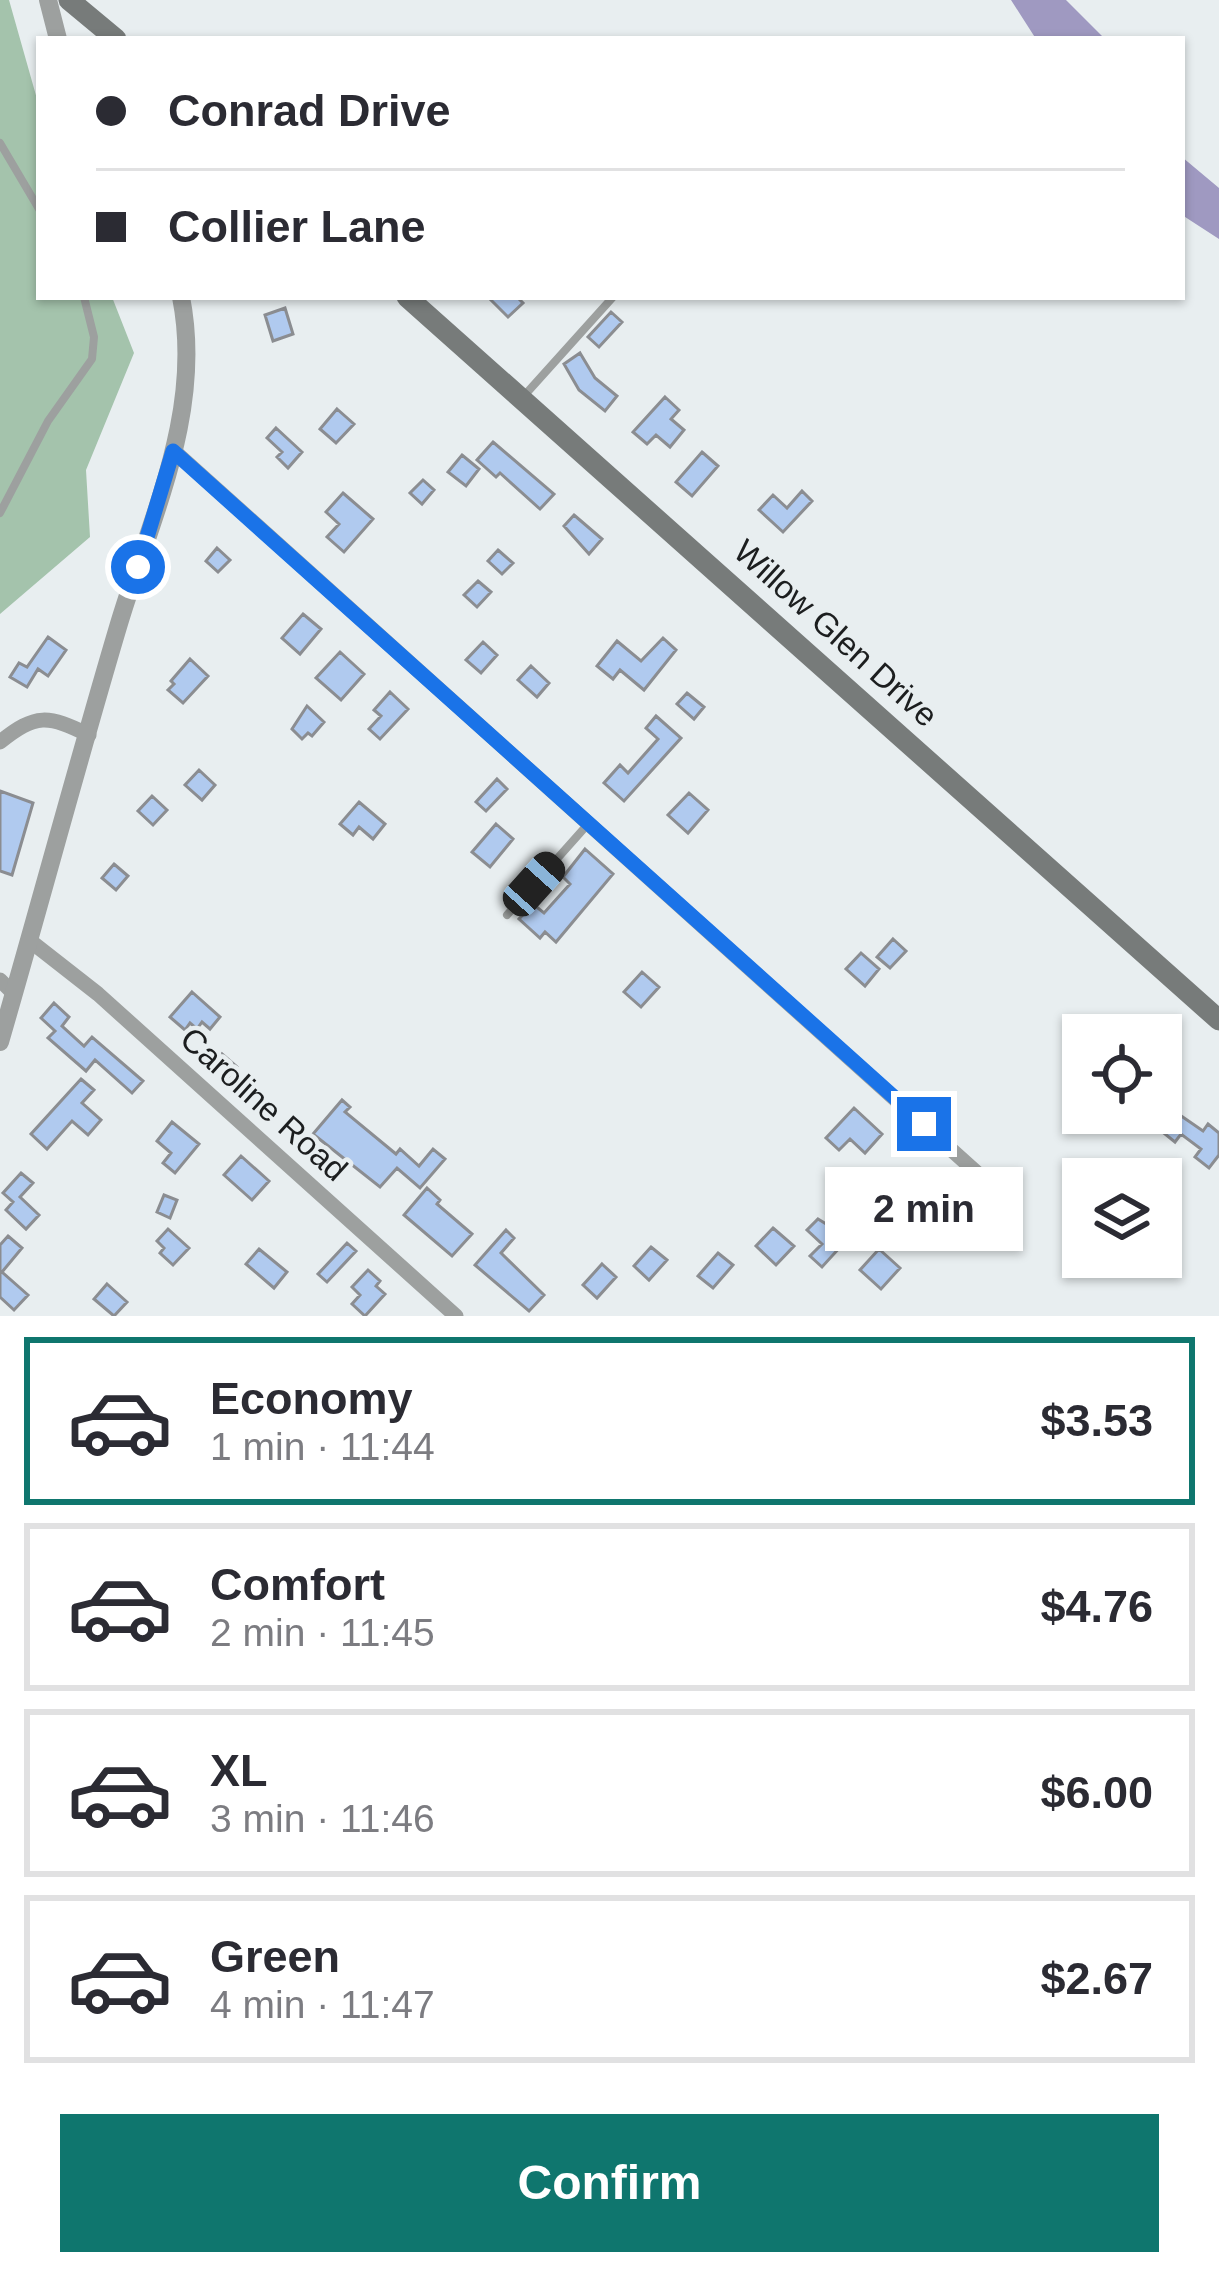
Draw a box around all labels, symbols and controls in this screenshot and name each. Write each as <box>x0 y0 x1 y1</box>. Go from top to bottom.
text: Conrad Drive <box>168 85 451 136</box>
text: Collier Lane <box>168 201 426 252</box>
street label: Willow Glen Drive <box>727 532 945 734</box>
route start <box>111 540 165 594</box>
car <box>497 845 571 923</box>
map controls <box>1062 1014 1182 1278</box>
button: locate <box>1062 1014 1182 1134</box>
street label: Caroline Road <box>173 1020 355 1188</box>
route end <box>897 1097 951 1151</box>
button: layers <box>1062 1158 1182 1278</box>
callout: 2 min <box>825 1166 1023 1250</box>
text: 2 min <box>873 1187 975 1230</box>
icon: car <box>66 1367 174 1475</box>
text: Economy <box>210 1373 413 1424</box>
text: $3.53 <box>1040 1395 1153 1446</box>
text: 1 min · 11:44 <box>210 1425 435 1468</box>
icon: car <box>66 1553 174 1661</box>
text: Comfort <box>210 1559 385 1610</box>
text: $4.76 <box>1040 1581 1153 1632</box>
text: 2 min · 11:45 <box>210 1611 435 1654</box>
icon: car <box>66 1739 174 1847</box>
text: XL <box>210 1745 268 1796</box>
text: $6.00 <box>1040 1767 1153 1818</box>
text: 3 min · 11:46 <box>210 1797 435 1840</box>
icon: car <box>66 1925 174 2033</box>
text: Green <box>210 1931 340 1982</box>
text: $2.67 <box>1040 1953 1153 2004</box>
text: 4 min · 11:47 <box>210 1983 435 2026</box>
button: Confirm <box>60 2114 1159 2252</box>

